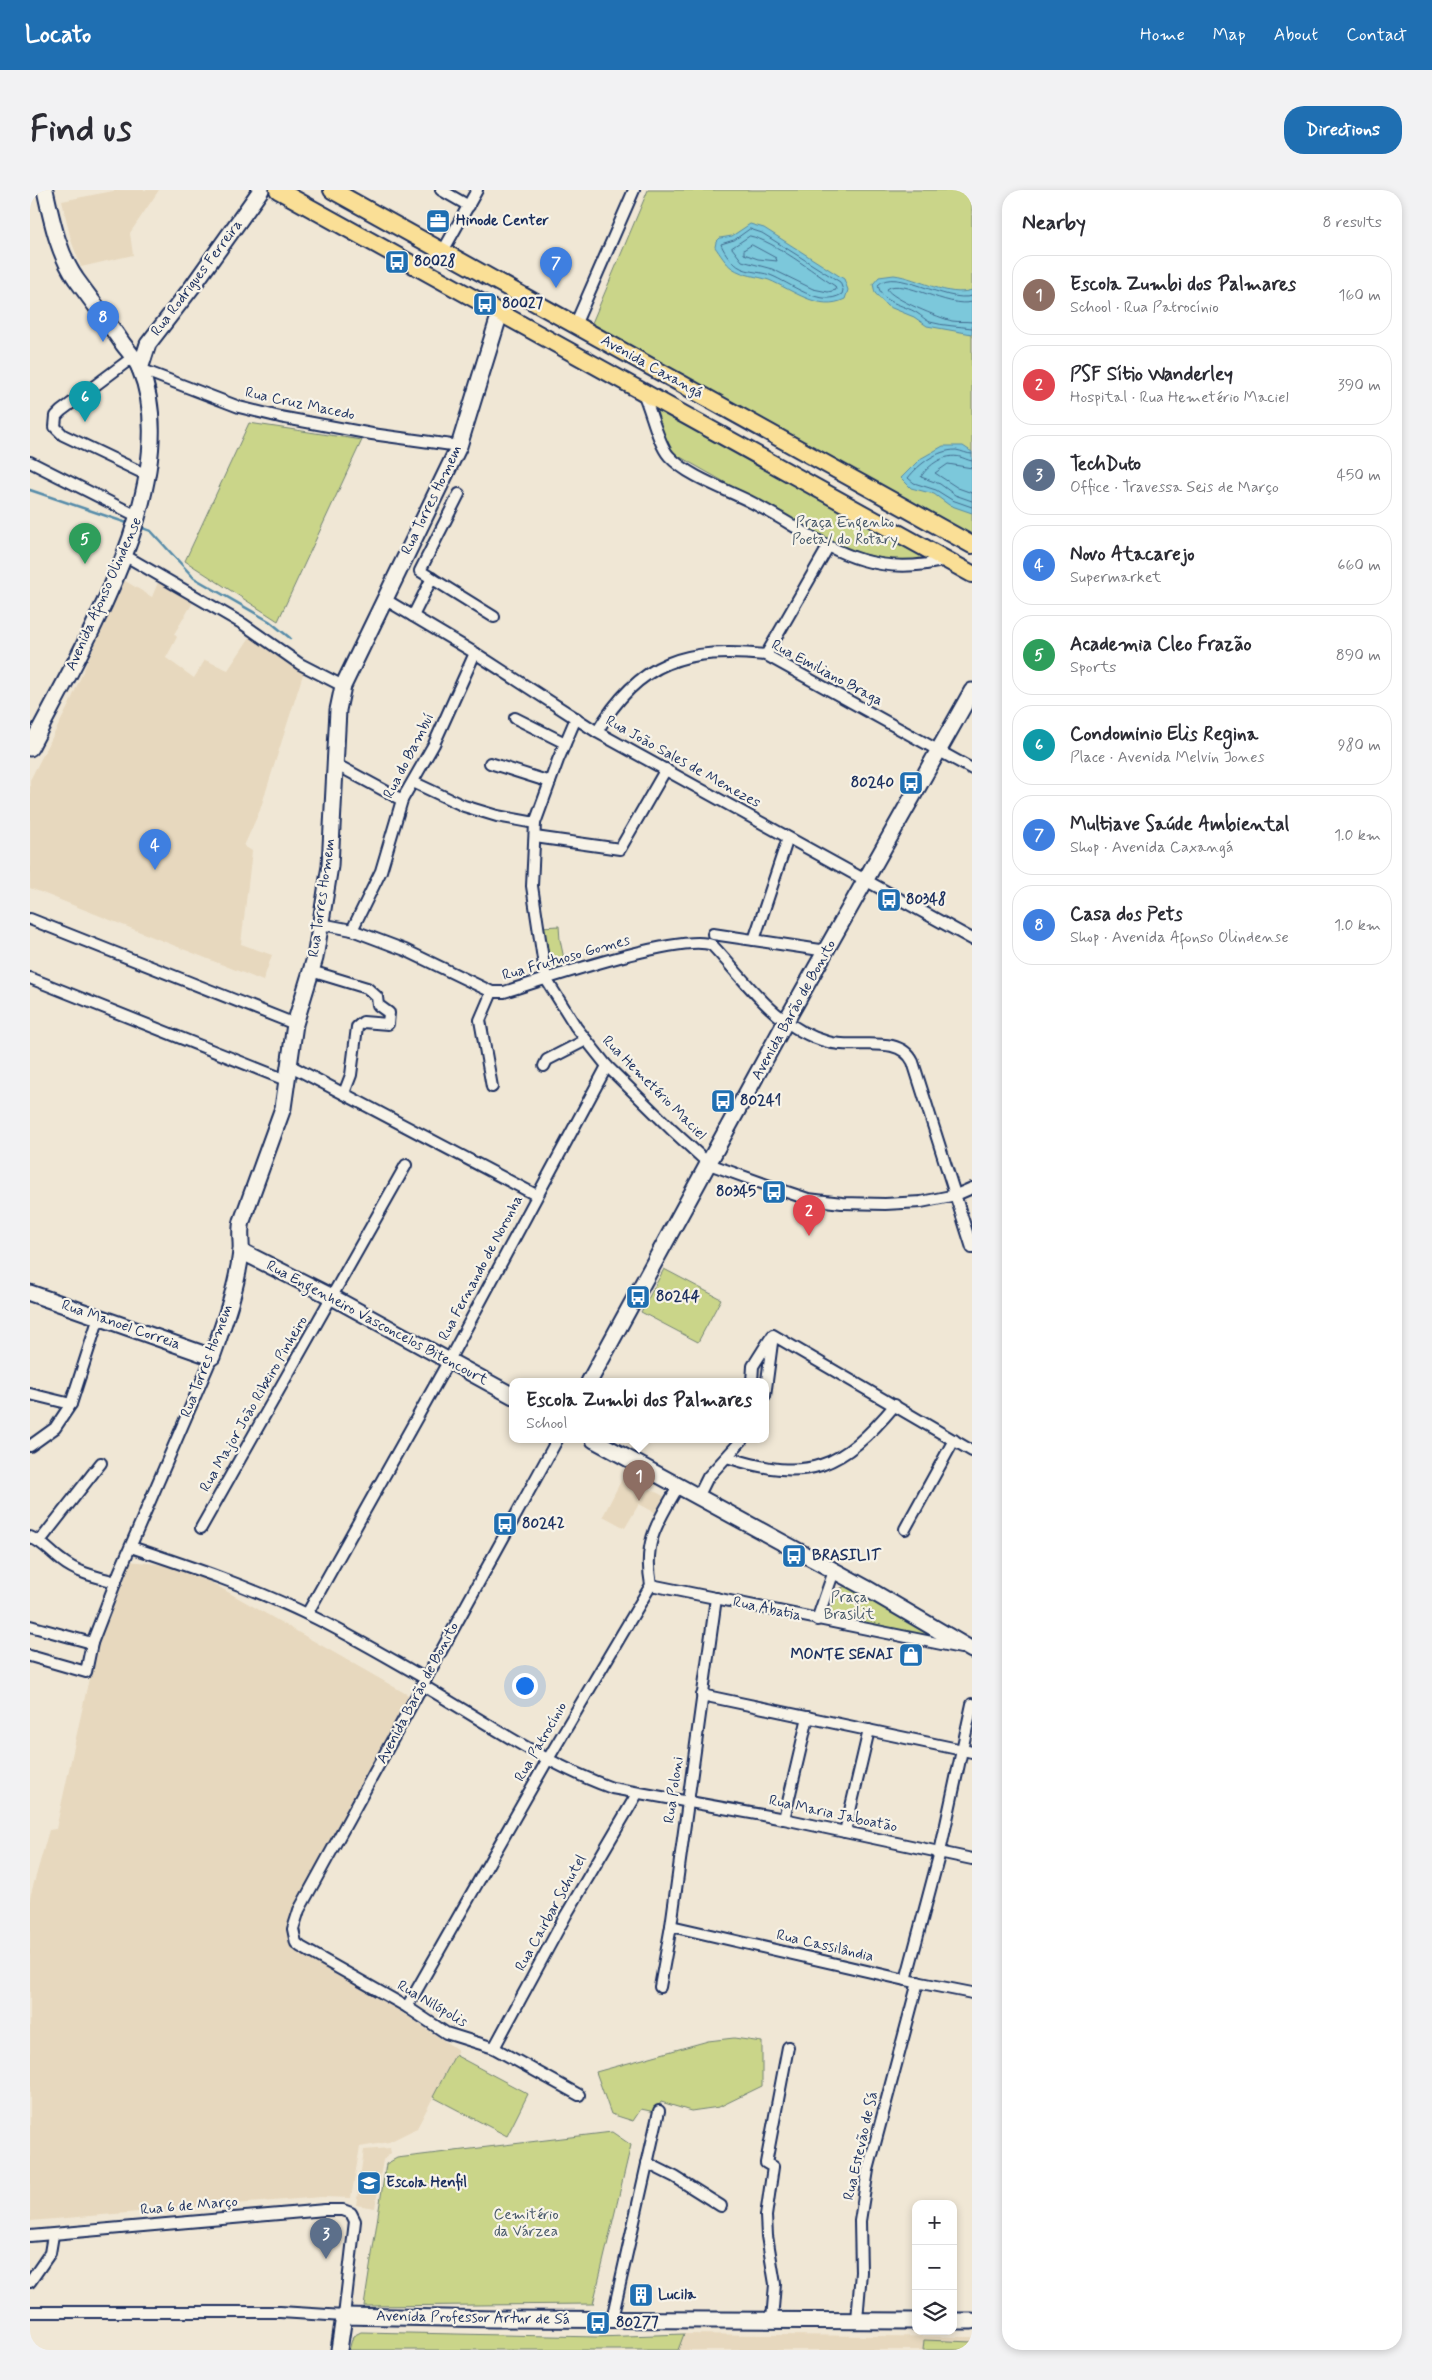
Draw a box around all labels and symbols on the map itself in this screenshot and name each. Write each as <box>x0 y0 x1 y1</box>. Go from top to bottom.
office icon: Hinode Center <box>425 208 451 234</box>
place label: Hinode Center <box>456 211 549 231</box>
street label: Rua Rodrigues Ferreira <box>147 215 248 340</box>
pin: 7 <box>540 247 572 288</box>
bus stop icon: 80028 <box>384 249 410 275</box>
place label: 80028 <box>414 252 456 272</box>
bus stop icon: 80027 <box>472 291 498 317</box>
place label: 80027 <box>502 294 543 314</box>
pin: 8 <box>87 301 119 342</box>
street label: Avenida Caxangá <box>597 331 707 403</box>
pin: 6 <box>69 381 101 422</box>
street label: Rua Cruz Macedo <box>243 383 357 425</box>
street label: Rua Torres Homem <box>397 442 467 558</box>
park label: Praça Engenho Poeta/ do Rotary <box>792 513 898 550</box>
street label: Avenida Afonso Olindense <box>61 514 149 675</box>
pin: 5 <box>69 523 101 564</box>
street label: Rua Emiliano Braga <box>768 635 887 711</box>
street label: Rua do Bambuí <box>379 710 439 802</box>
street label: Rua João Sales de Menezes <box>602 711 764 813</box>
bus stop icon: 80240 <box>898 770 924 796</box>
place label: 80240 <box>851 773 894 793</box>
pin: 4 <box>139 829 171 870</box>
street label: Rua Torres Homem <box>304 837 340 959</box>
bus stop icon: 80348 <box>876 887 902 913</box>
place label: 80348 <box>906 890 946 910</box>
street label: Rua Frutuoso Gomes <box>500 930 633 986</box>
street label: Avenida Barão de Bonito <box>747 936 841 1084</box>
street label: Rua Hemetério Maciel <box>597 1031 711 1145</box>
bus stop icon: 80241 <box>710 1088 736 1114</box>
place label: 80241 <box>740 1091 781 1111</box>
bus stop icon: 80345 <box>761 1179 787 1205</box>
place label: 80345 <box>716 1182 756 1202</box>
street label: Rua Fernando de Noronha <box>434 1191 528 1344</box>
pin: 2 <box>793 1195 825 1236</box>
street label: Rua Engenheiro Vasconcelos Bitencourt <box>262 1256 491 1391</box>
bus stop icon: 80244 <box>625 1284 651 1310</box>
place label: 80244 <box>656 1287 701 1307</box>
street label: Rua Manoel Correia <box>59 1295 183 1355</box>
street label: Rua Torres Homem <box>176 1301 238 1420</box>
street label: Rua Major João Ribeiro Pinheiro <box>195 1312 313 1496</box>
pin: 1 <box>623 1460 655 1501</box>
bus stop icon: 80242 <box>492 1511 518 1537</box>
place label: 80242 <box>522 1514 565 1534</box>
bus stop icon: BRASILIT <box>781 1543 807 1569</box>
place label: BRASILIT <box>812 1546 882 1566</box>
park label: Praça Brasilit <box>824 1588 874 1625</box>
street label: Rua Abatia <box>731 1592 803 1626</box>
street label: Avenida Barão de Bonito <box>372 1619 464 1767</box>
shop icon: MONTE SENAI <box>898 1642 924 1668</box>
place label: MONTE SENAI <box>790 1645 894 1665</box>
your location <box>512 1673 538 1699</box>
street label: Rua Patrocínio <box>510 1698 572 1786</box>
street label: Rua Poloni <box>659 1755 689 1825</box>
street label: Rua Maria Jaboatão <box>767 1791 899 1837</box>
street label: Rua Cairbar Schutel <box>511 1851 591 1975</box>
street label: Rua Cassilândia <box>774 1925 876 1967</box>
street label: Rua Nilópolis <box>393 1976 471 2032</box>
street label: Rua Estevão de Sá <box>839 2090 883 2202</box>
school or university icon: Escola Henfil <box>356 2170 382 2196</box>
place label: Escola Henfil <box>386 2172 467 2193</box>
street label: Rua 6 de Março <box>139 2192 239 2220</box>
park label: Cemitério da Várzea <box>494 2205 558 2242</box>
pin: 3 <box>310 2218 342 2259</box>
building icon: Lucila <box>628 2282 654 2308</box>
place label: Lucila <box>658 2285 697 2305</box>
street label: Avenida Professor Artur de Sá <box>376 2306 570 2330</box>
bus stop icon: 80277 <box>585 2310 611 2336</box>
place label: 80277 <box>616 2313 659 2333</box>

